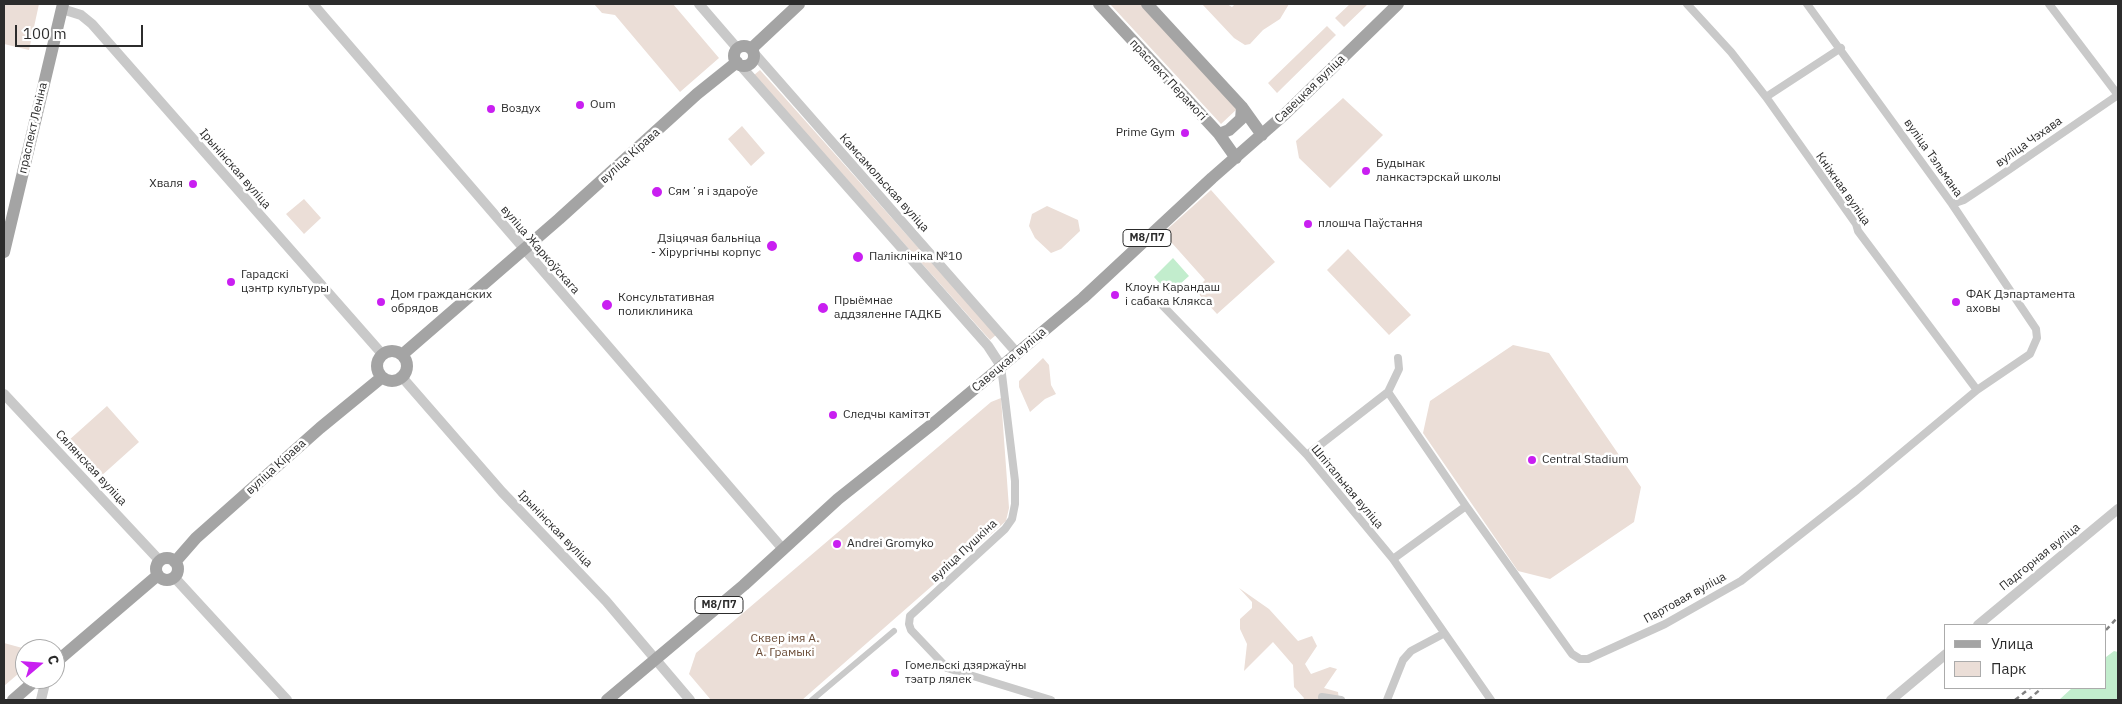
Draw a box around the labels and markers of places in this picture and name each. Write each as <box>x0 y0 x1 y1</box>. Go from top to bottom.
place label: Oum <box>590 98 616 112</box>
marker: Oum <box>574 99 586 111</box>
place label: Воздух <box>501 102 541 116</box>
marker: Воздух <box>485 103 497 115</box>
place label: Prime Gym <box>1116 126 1175 140</box>
marker: Prime Gym <box>1179 127 1191 139</box>
place label: Будынак ланкастэрскай школы <box>1376 157 1501 185</box>
marker: Будынак ланкастэрскай школы <box>1360 165 1372 177</box>
place label: Хваля <box>149 177 183 191</box>
marker: Хваля <box>187 178 199 190</box>
marker: Сямʼя і здароўе <box>650 185 664 199</box>
place label: Сямʼя і здароўе <box>668 185 758 199</box>
place label: плошча Паўстання <box>1318 217 1423 231</box>
marker: плошча Паўстання <box>1302 218 1314 230</box>
place label: Дзіцячая бальніца - Хірургічны корпус <box>651 232 761 260</box>
marker: Дзіцячая бальніца - Хірургічны корпус <box>765 239 779 253</box>
marker: Паліклініка №10 <box>851 250 865 264</box>
place label: Паліклініка №10 <box>869 250 963 264</box>
place label: Гарадскі цэнтр культуры <box>241 268 329 296</box>
marker: Гарадскі цэнтр культуры <box>225 276 237 288</box>
place label: Клоун Карандаш і сабака Клякса <box>1125 281 1220 309</box>
place label: Дом гражданских обрядов <box>391 288 492 316</box>
place label: ФАК Дэпартамента аховы <box>1966 288 2075 316</box>
marker: Клоун Карандаш і сабака Клякса <box>1109 289 1121 301</box>
place label: Консультативная поликлиника <box>618 291 715 319</box>
place label: Прыёмнае аддзяленне ГАДКБ <box>834 294 942 322</box>
marker: Дом гражданских обрядов <box>375 296 387 308</box>
marker: ФАК Дэпартамента аховы <box>1950 296 1962 308</box>
marker: Консультативная поликлиника <box>600 298 614 312</box>
marker: Прыёмнае аддзяленне ГАДКБ <box>816 301 830 315</box>
place label: Следчы камітэт <box>843 408 930 422</box>
marker: Следчы камітэт <box>827 409 839 421</box>
place label: Central Stadium <box>1542 453 1629 467</box>
marker: Central Stadium <box>1526 454 1538 466</box>
place label: Andrei Gromyko <box>847 537 934 551</box>
marker: Andrei Gromyko <box>831 538 843 550</box>
place label: Гомельскі дзяржаўны тэатр лялек <box>905 659 1026 687</box>
marker: Гомельскі дзяржаўны тэатр лялек <box>889 667 901 679</box>

